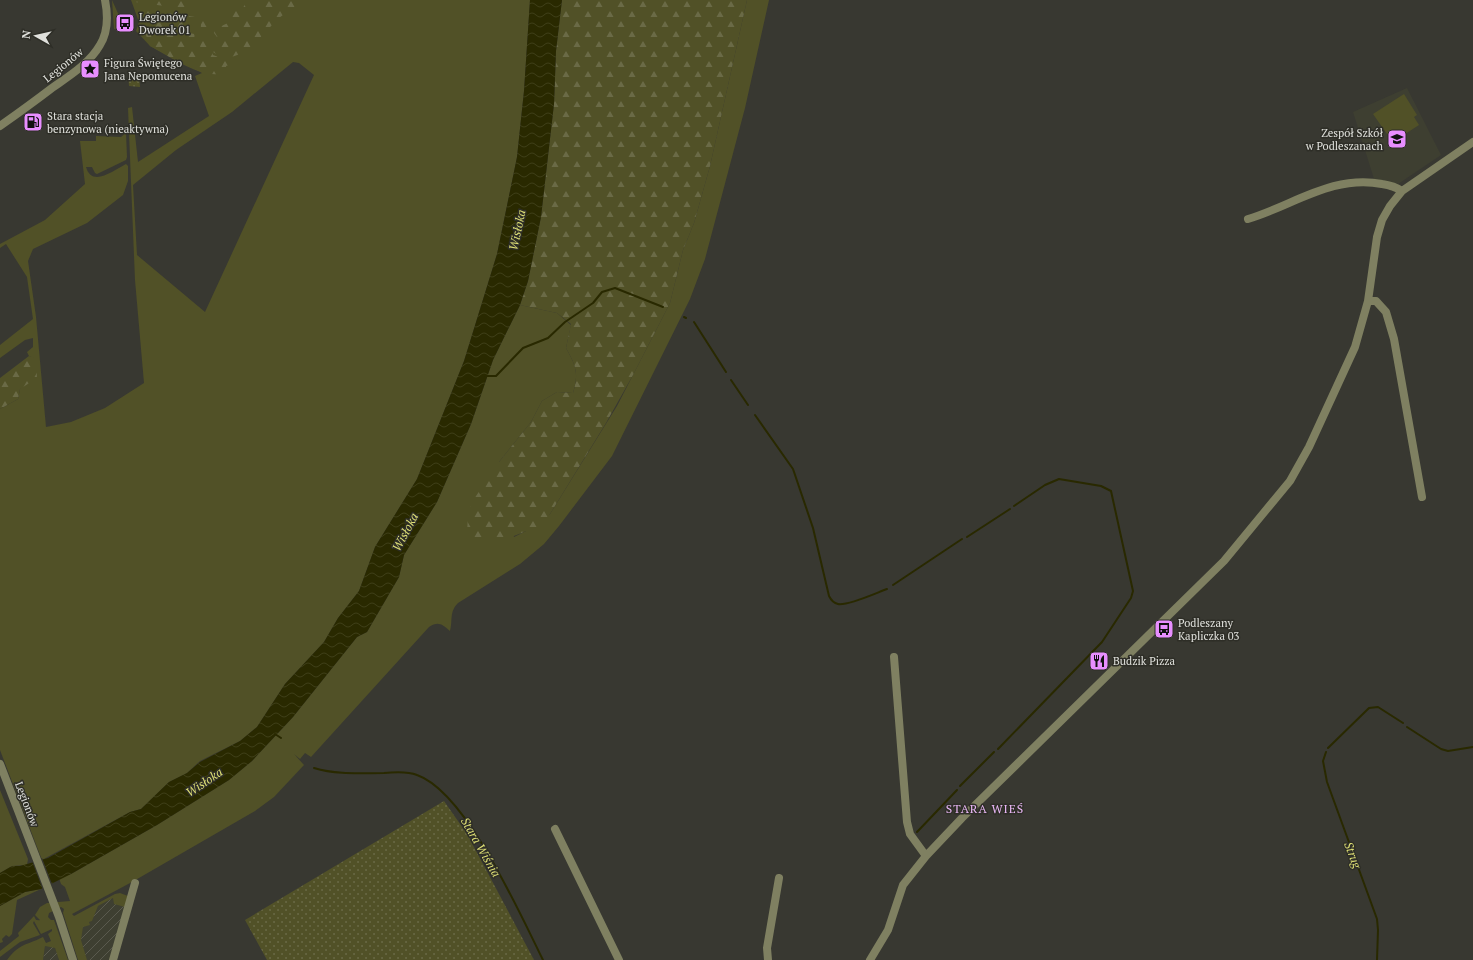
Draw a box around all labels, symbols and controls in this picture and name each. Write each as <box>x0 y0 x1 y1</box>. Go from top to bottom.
place label: Legionów Dworek 01 <box>139 10 191 37</box>
bus stop icon: Legionów Dworek 01 <box>114 12 136 34</box>
north arrow <box>16 16 56 56</box>
text: N <box>19 29 34 40</box>
street label: Legionów <box>40 44 87 85</box>
place label: Figura Świętego Jana Nepomucena <box>104 56 193 83</box>
place icon: Figura Świętego Jana Nepomucena <box>79 58 101 80</box>
place label: Stara stacja benzynowa (nieaktywna) <box>47 109 169 136</box>
fuel station icon: Stara stacja benzynowa (nieaktywna) <box>22 111 44 133</box>
place label: Zespół Szkół w Podleszanach <box>1305 126 1384 153</box>
school or university icon: Zespół Szkół w Podleszanach <box>1386 128 1408 150</box>
water label: Wisłoka <box>505 208 529 252</box>
water label: Wisłoka <box>389 510 421 554</box>
place label: Podleszany Kapliczka 03 <box>1178 616 1240 643</box>
bus stop icon: Podleszany Kapliczka 03 <box>1153 618 1175 640</box>
restaurant icon: Budzik Pizza <box>1088 650 1110 672</box>
place label: Budzik Pizza <box>1113 654 1176 668</box>
water label: Wisłoka <box>183 764 225 800</box>
street label: Legionów <box>12 779 42 829</box>
district label: STARA WIEŚ <box>946 801 1024 816</box>
water label: Stara Wiśnia <box>458 814 504 880</box>
water label: Strug <box>1341 840 1365 871</box>

